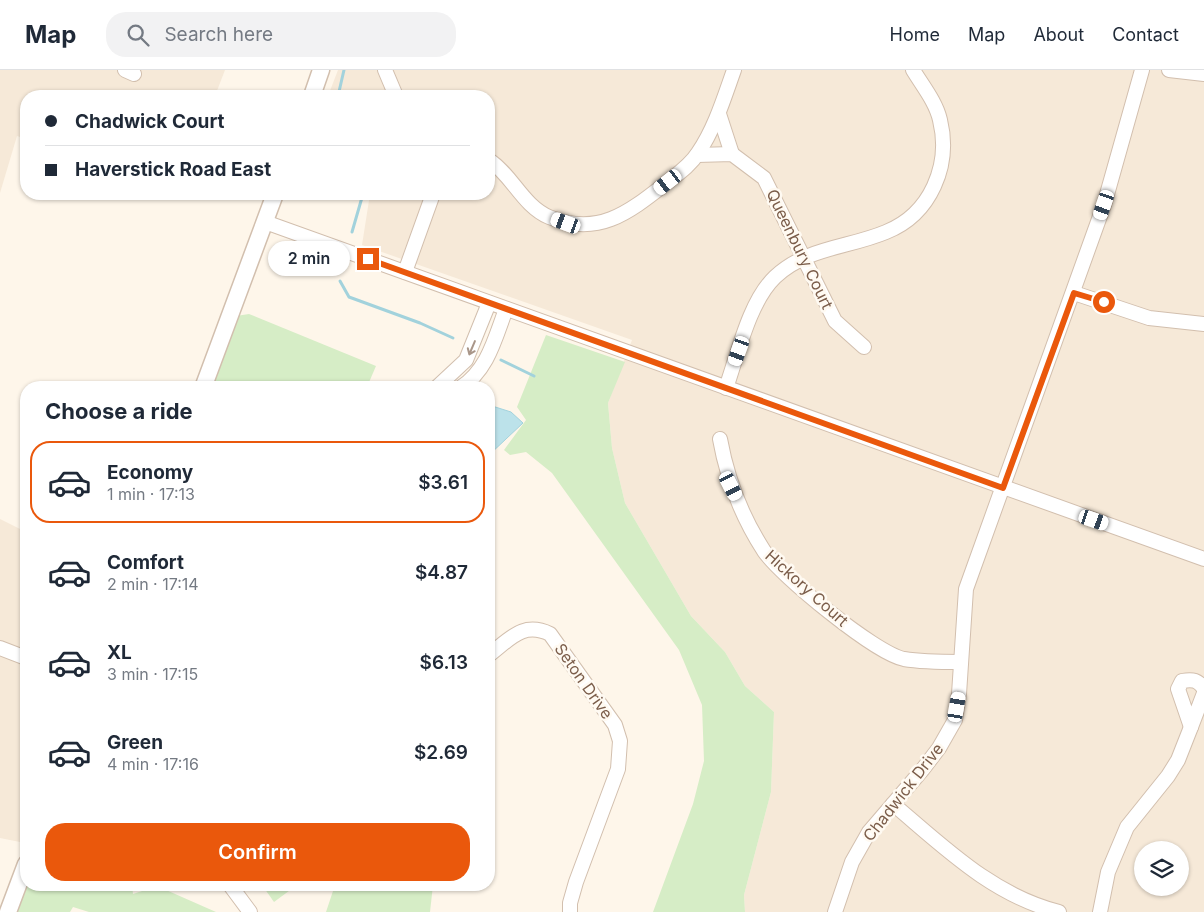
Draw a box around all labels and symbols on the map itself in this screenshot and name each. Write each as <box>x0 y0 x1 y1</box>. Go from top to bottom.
car <box>651 167 684 197</box>
street label: Queenbury Court <box>762 186 838 312</box>
car <box>1092 188 1115 222</box>
car <box>549 211 582 235</box>
callout: 2 min <box>268 242 350 276</box>
route end <box>357 248 379 270</box>
route start <box>1093 291 1115 313</box>
car <box>726 334 751 368</box>
one-way arrow <box>466 340 476 355</box>
car <box>717 469 744 503</box>
car <box>1077 508 1110 532</box>
street label: Hickory Court <box>761 545 853 631</box>
street label: Seton Drive <box>551 639 617 723</box>
car <box>947 691 966 723</box>
street label: Chadwick Drive <box>858 739 948 845</box>

